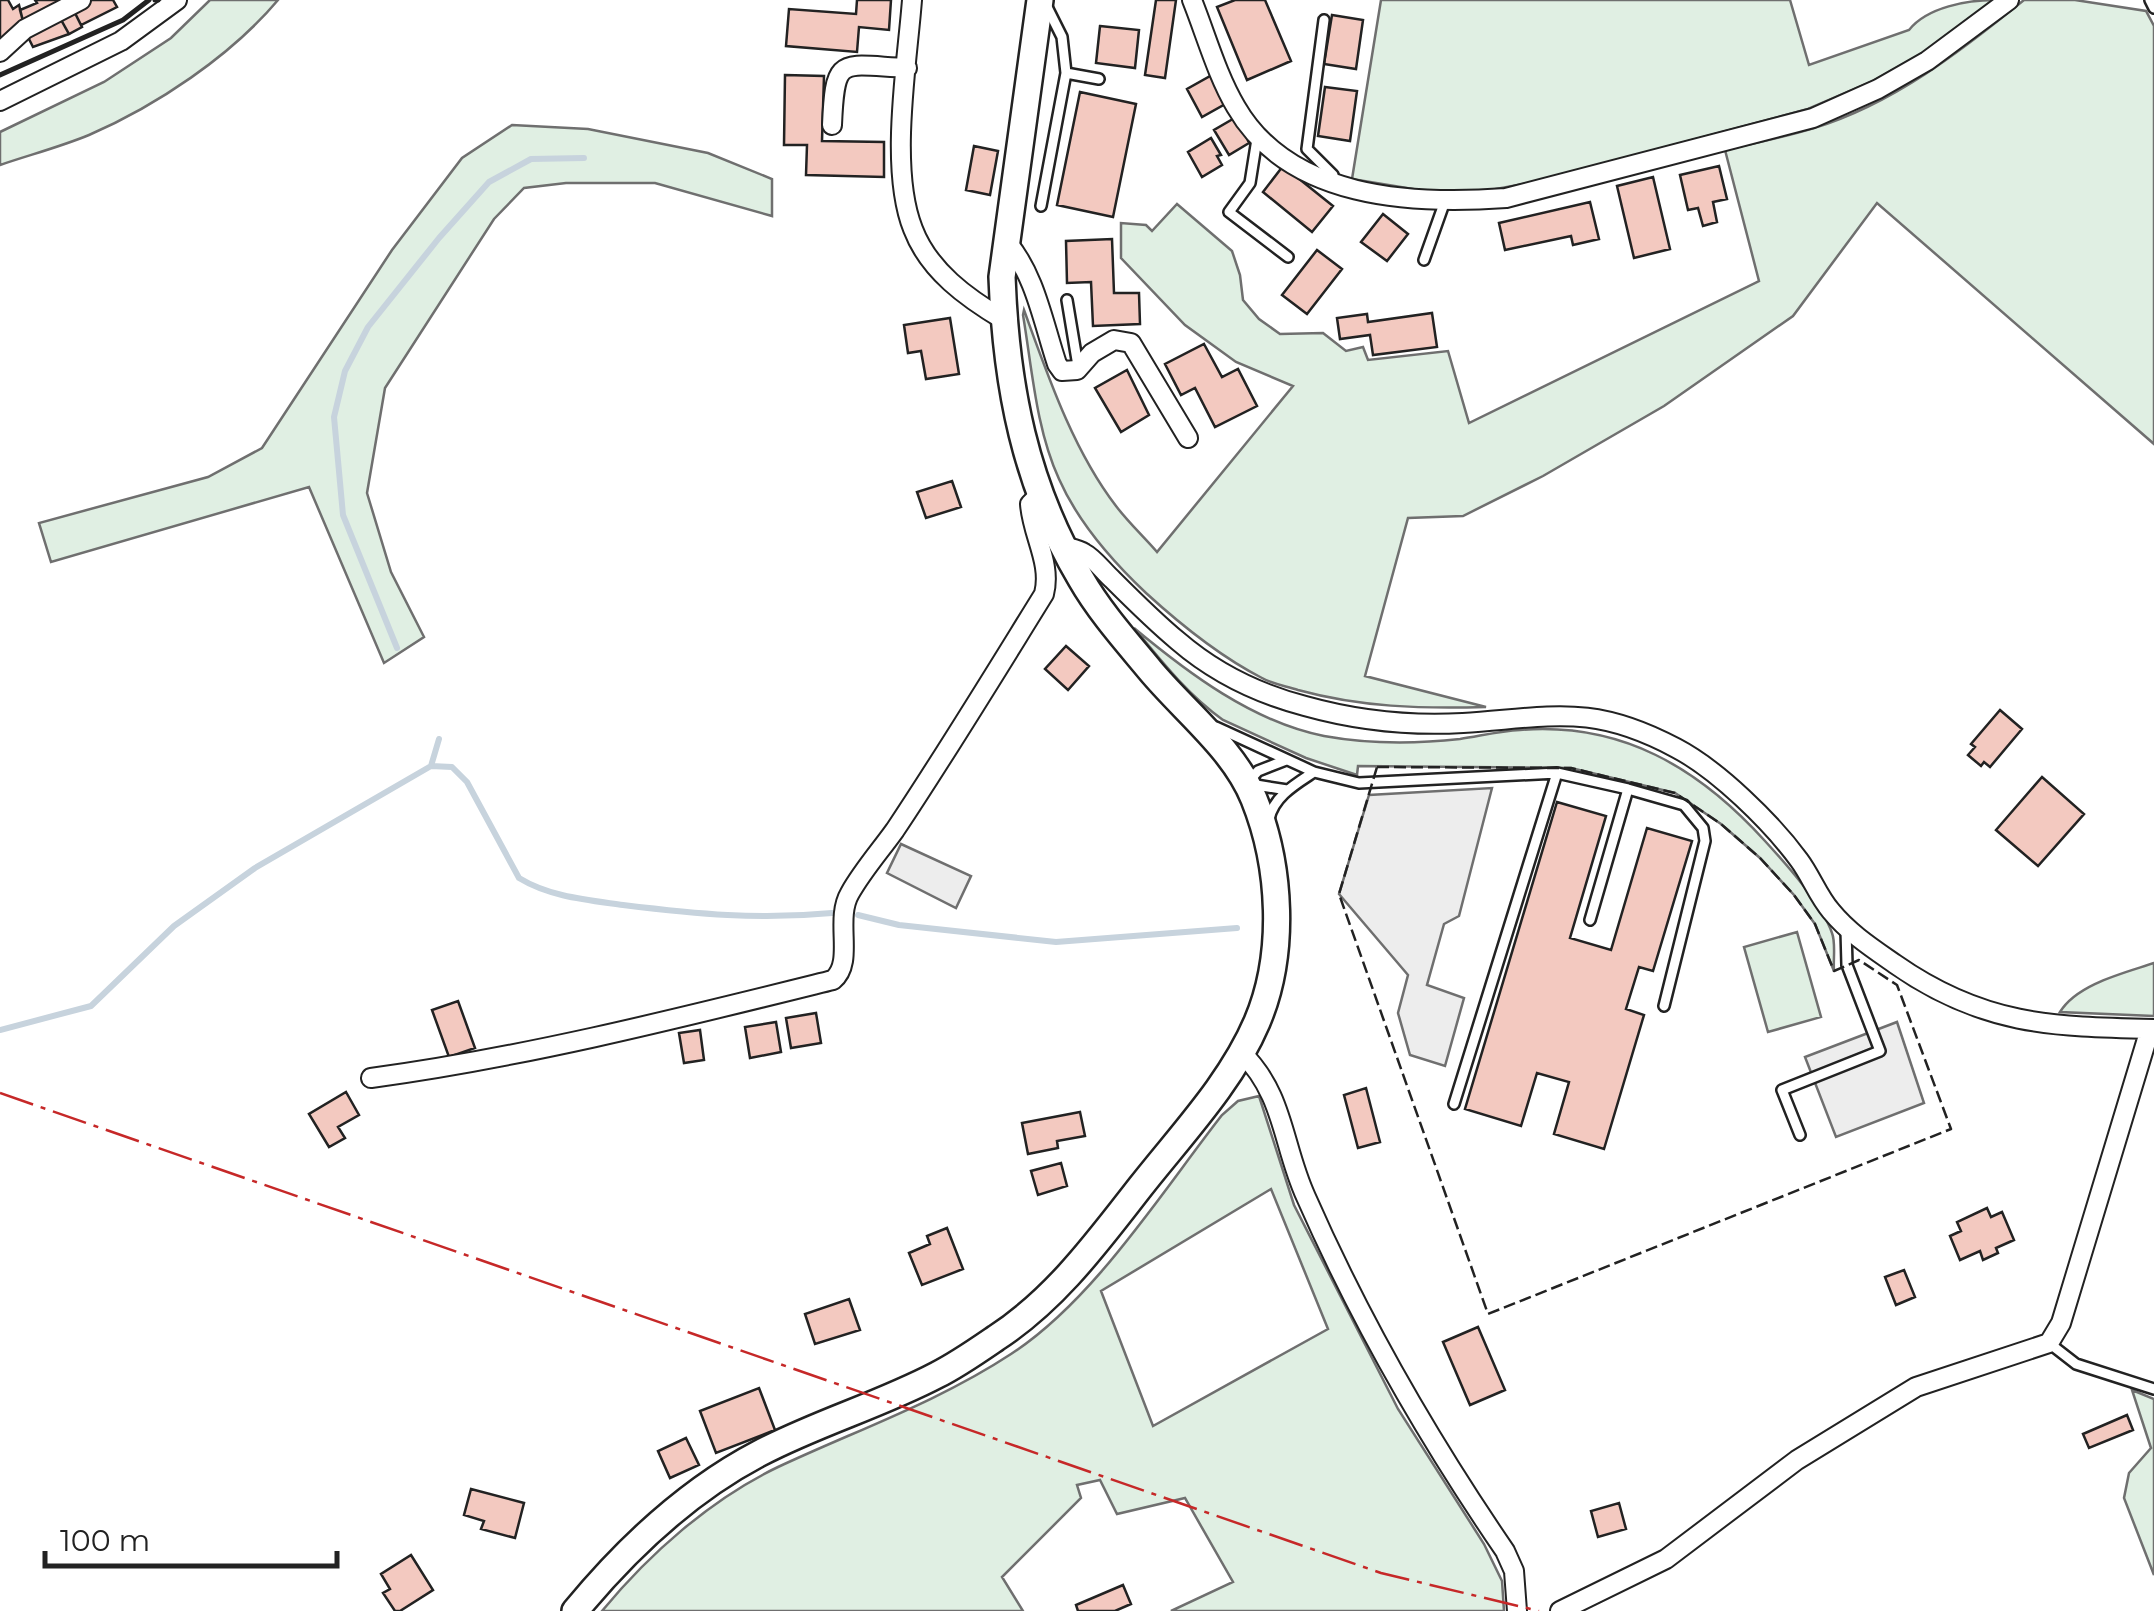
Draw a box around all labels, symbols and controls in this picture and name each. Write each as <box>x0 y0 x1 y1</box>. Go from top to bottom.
scale bar <box>45 1506 338 1568</box>
text: 100 m <box>60 1522 150 1559</box>

